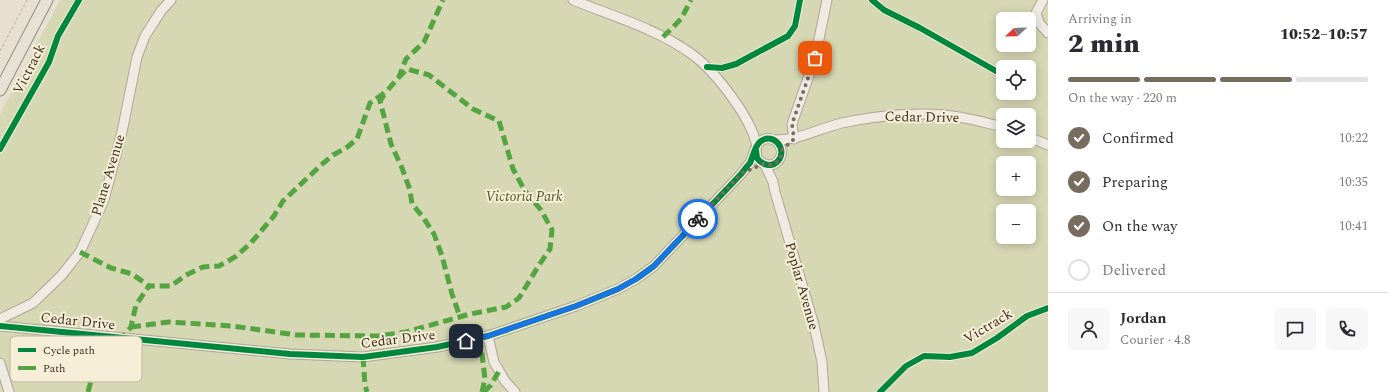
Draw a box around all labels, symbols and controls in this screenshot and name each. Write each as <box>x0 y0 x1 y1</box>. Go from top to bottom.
text: Arriving in <box>1068 9 1132 29</box>
north arrow <box>996 12 1036 52</box>
map controls <box>996 12 1036 244</box>
text: 10:52–10:57 <box>1280 23 1368 46</box>
text: 2 min <box>1068 24 1140 64</box>
street label: Victrack <box>7 40 51 98</box>
pin <box>798 41 832 75</box>
icon: bag <box>804 47 826 69</box>
button: locate <box>996 60 1036 100</box>
text: On the way · 220 m <box>1068 88 1177 108</box>
street label: Cedar Drive <box>884 106 960 128</box>
button: layers <box>996 108 1036 148</box>
icon: check <box>1068 127 1090 149</box>
text: Confirmed <box>1102 127 1174 150</box>
text: 10:22 <box>1339 128 1368 148</box>
street label: Plane Avenue <box>86 131 130 218</box>
button: + <box>996 156 1036 196</box>
icon: check <box>1068 171 1090 193</box>
text: Preparing <box>1102 171 1168 194</box>
text: 10:35 <box>1339 172 1368 192</box>
park label: Victoria Park <box>486 186 563 207</box>
courier <box>678 199 718 239</box>
button: − <box>996 204 1036 244</box>
icon: bike <box>687 208 709 230</box>
icon: check <box>1068 215 1090 237</box>
text: On the way <box>1102 215 1177 238</box>
text: 10:41 <box>1339 216 1368 236</box>
street label: Poplar Avenue <box>779 240 825 333</box>
text: Delivered <box>1102 259 1166 282</box>
street label: Victrack <box>960 303 1017 349</box>
street label: Cedar Drive <box>40 307 117 335</box>
text: Jordan <box>1120 307 1167 330</box>
button: person <box>1068 308 1110 350</box>
button: chat <box>1274 308 1316 350</box>
button: phone <box>1326 308 1368 350</box>
street label: Cedar Drive <box>360 324 437 354</box>
pin <box>449 324 483 358</box>
icon: home <box>455 330 477 352</box>
text: Courier · 4.8 <box>1120 330 1190 350</box>
legend <box>10 336 142 382</box>
text: Cycle path <box>43 342 95 359</box>
text: Path <box>43 360 65 377</box>

